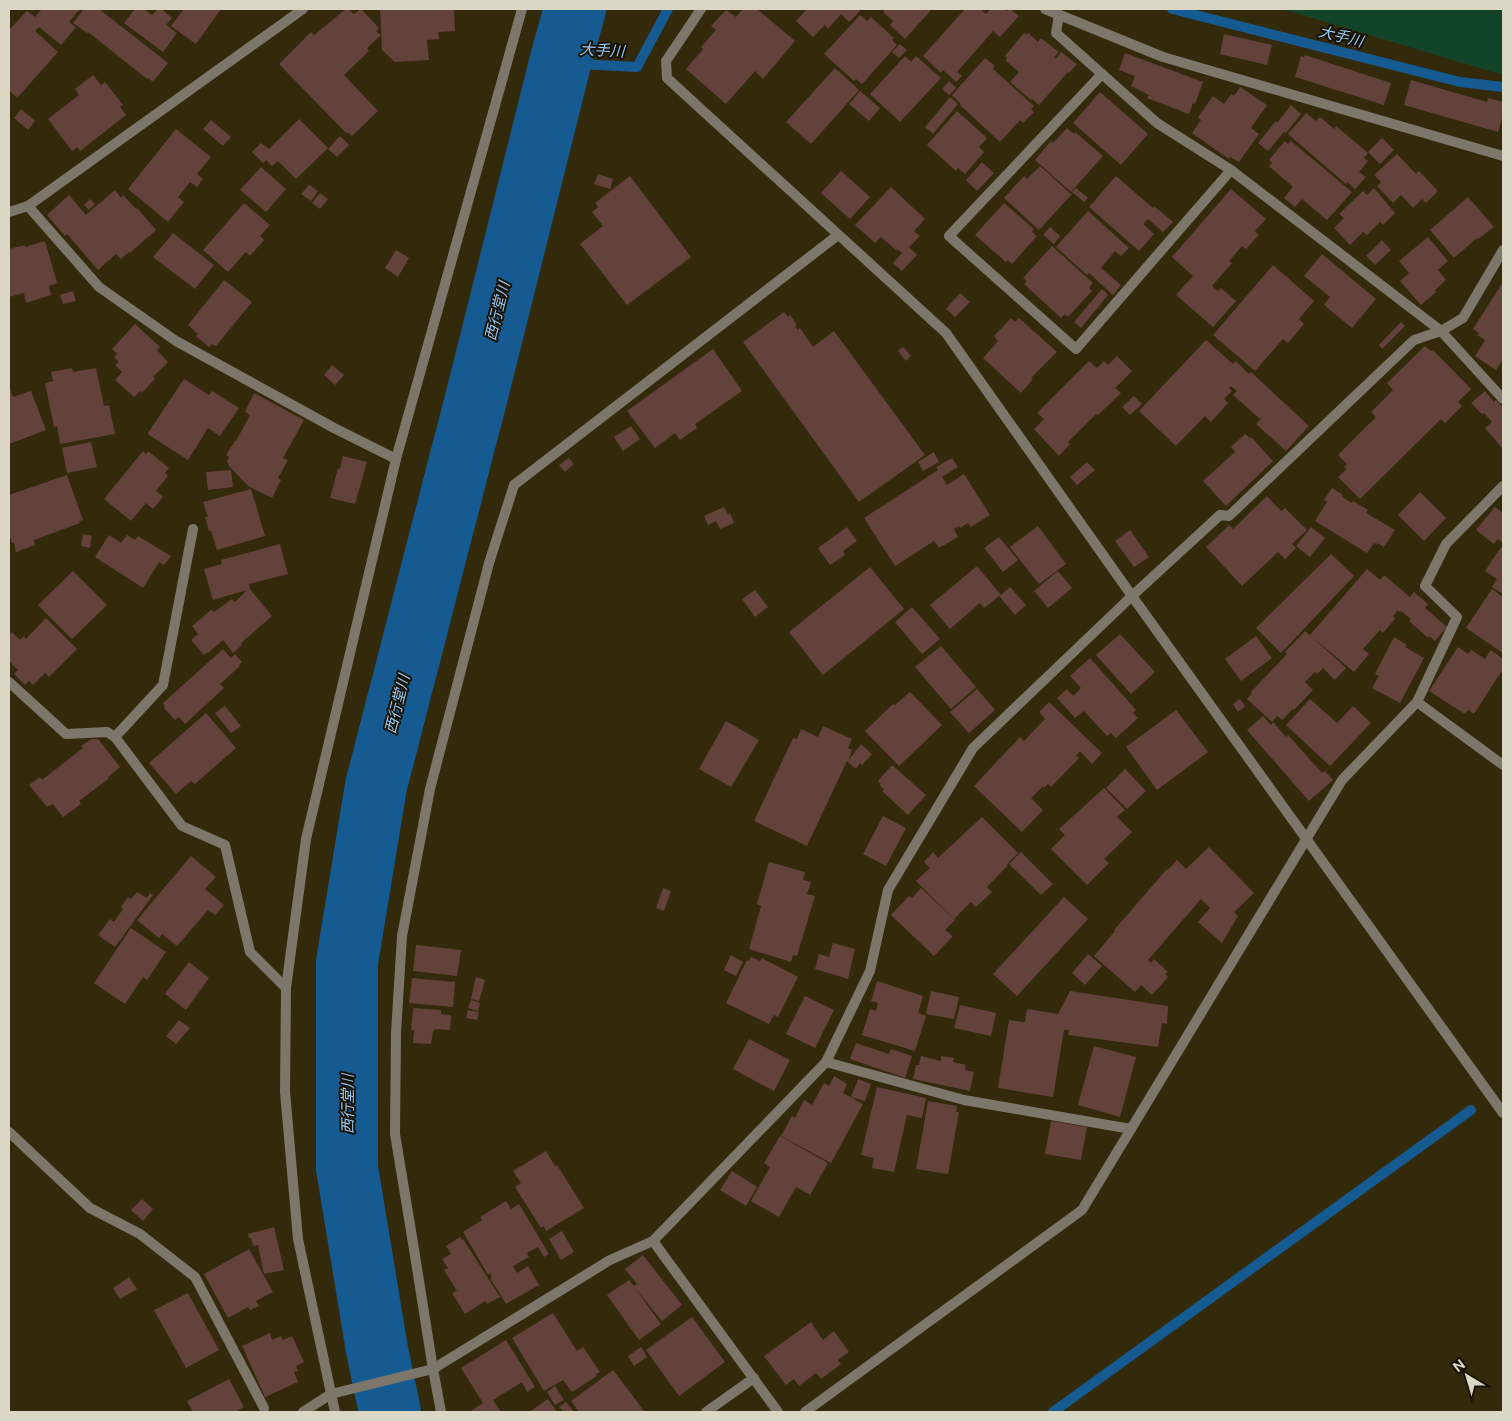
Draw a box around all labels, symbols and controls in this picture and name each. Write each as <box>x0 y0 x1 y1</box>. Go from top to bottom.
water label: 大手川 <box>1317 22 1367 50</box>
water label: 大手川 <box>579 40 627 60</box>
water label: 西行堂川 <box>481 278 513 342</box>
water label: 西行堂川 <box>381 671 413 735</box>
water label: 西行堂川 <box>339 1072 356 1134</box>
north arrow <box>1442 1351 1492 1401</box>
text: N <box>1450 1356 1468 1375</box>

